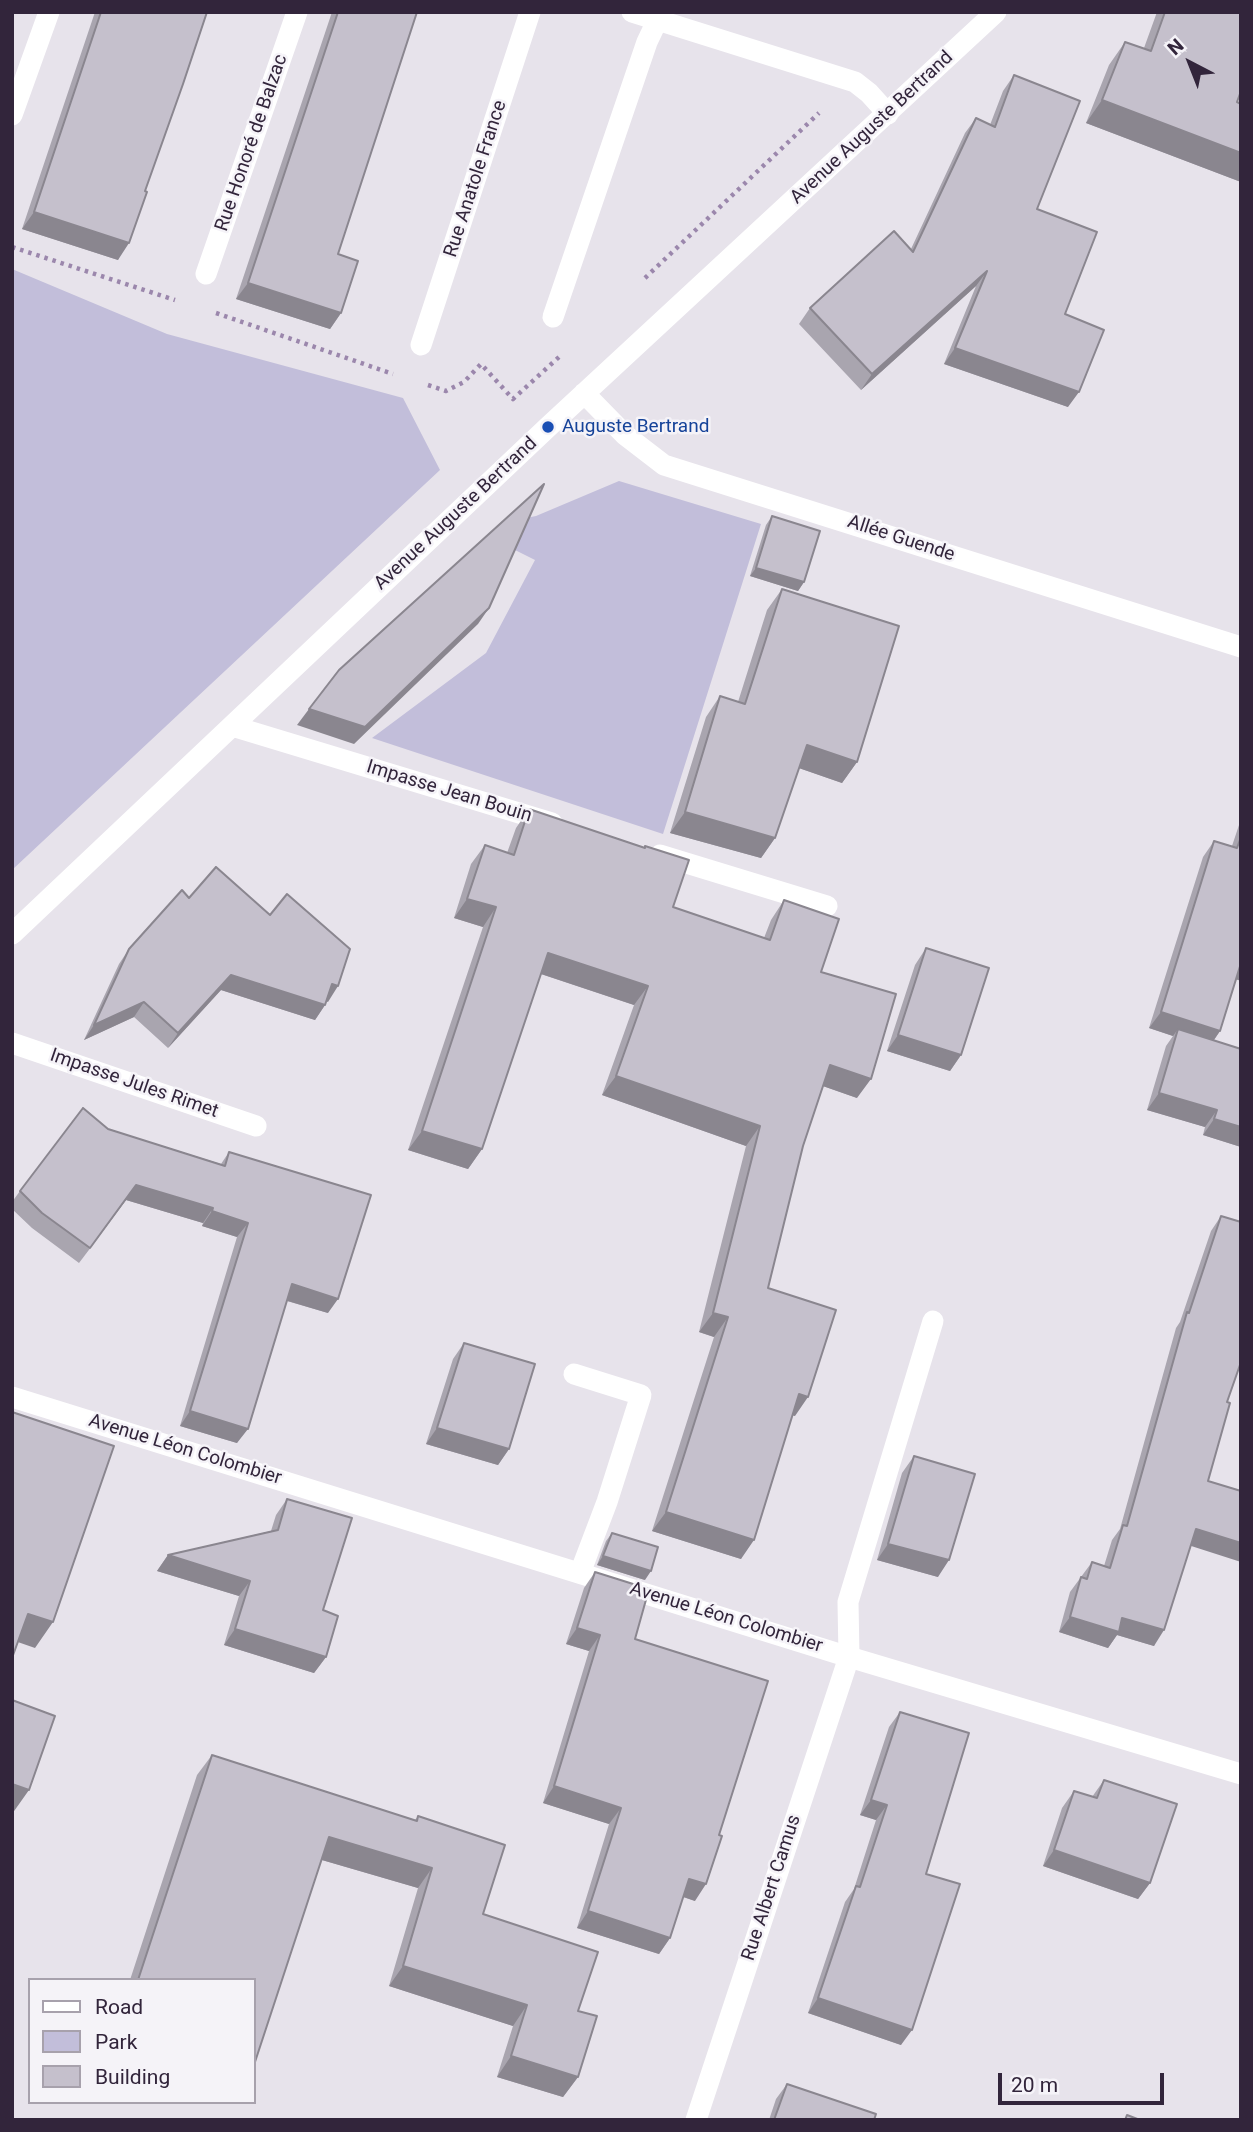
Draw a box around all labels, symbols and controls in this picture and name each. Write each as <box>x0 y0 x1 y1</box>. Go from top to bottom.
north arrow <box>1155 28 1225 98</box>
text: N <box>1163 34 1188 60</box>
street label: Avenue Auguste Bertrand <box>786 47 958 209</box>
street label: Rue Honoré de Balzac <box>211 51 293 235</box>
street label: Rue Anatole France <box>440 98 512 260</box>
place label: Auguste Bertrand <box>562 416 709 438</box>
marker: Auguste Bertrand <box>540 419 556 435</box>
street label: Avenue Auguste Bertrand <box>370 433 542 595</box>
street label: Allée Guende <box>845 511 957 567</box>
street label: Impasse Jean Bouin <box>364 756 534 828</box>
street label: Impasse Jules Rimet <box>47 1044 221 1124</box>
street label: Avenue Léon Colombier <box>86 1410 284 1490</box>
street label: Avenue Léon Colombier <box>627 1578 825 1658</box>
street label: Rue Albert Camus <box>738 1812 806 1964</box>
legend <box>28 1978 256 2104</box>
text: Road <box>95 1995 143 2019</box>
text: Park <box>95 2030 137 2054</box>
scale bar <box>1001 2058 1167 2102</box>
text: Building <box>95 2065 170 2089</box>
text: 20 m <box>1011 2073 1058 2097</box>

